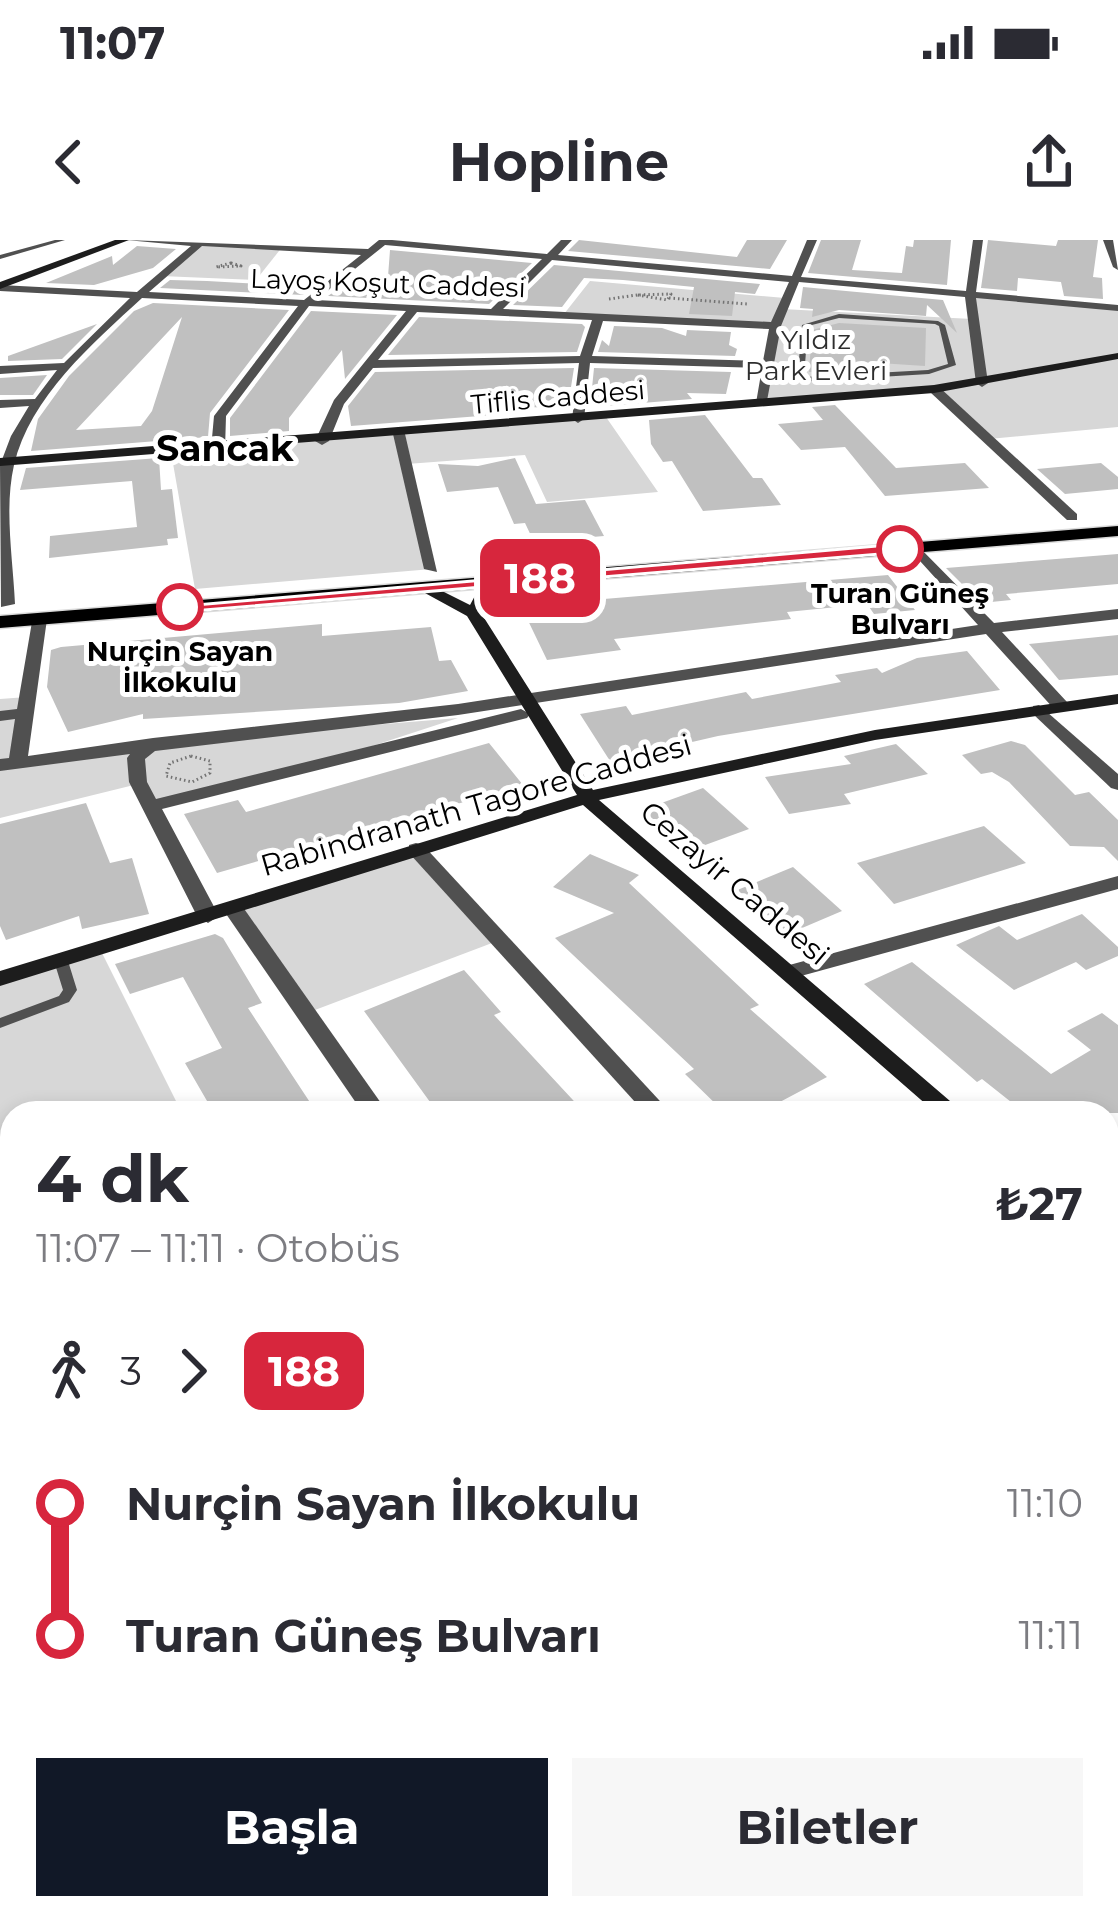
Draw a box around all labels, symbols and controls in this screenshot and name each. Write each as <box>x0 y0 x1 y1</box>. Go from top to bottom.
text: 11:07 <box>60 15 165 70</box>
icon: back <box>36 129 102 195</box>
text: Hopline <box>449 129 669 195</box>
icon: share <box>1016 129 1082 195</box>
street label: Layoş Koşut Caddesi <box>250 262 526 304</box>
park label: Yıldız Park Evleri <box>745 323 887 387</box>
street label: Tiflis Caddesi <box>470 373 646 421</box>
district label: Sancak <box>156 426 294 470</box>
marker: Turan Güneş Bulvarı <box>878 527 922 571</box>
line badge: 188 <box>471 539 609 617</box>
text: 188 <box>504 552 576 604</box>
place label: Turan Güneş Bulvarı <box>811 577 989 641</box>
marker: Nurçin Sayan İlkokulu <box>158 585 202 629</box>
place label: Nurçin Sayan İlkokulu <box>87 635 273 699</box>
street label: Rabindranath Tagore Caddesi <box>256 726 696 884</box>
street label: Cezayir Caddesi <box>633 793 837 973</box>
text: 4 dk <box>36 1138 189 1219</box>
text: ₺27 <box>996 1176 1083 1231</box>
text: 11:07 – 11:11 · Otobüs <box>36 1224 400 1272</box>
icon: walk <box>36 1338 102 1404</box>
icon: forward <box>160 1338 226 1404</box>
text: 188 <box>268 1345 340 1397</box>
text: 3 <box>120 1347 142 1395</box>
text: Nurçin Sayan İlkokulu <box>126 1476 640 1531</box>
text: 11:10 <box>1007 1479 1083 1527</box>
text: Turan Güneş Bulvarı <box>126 1608 601 1663</box>
text: 11:11 <box>1018 1611 1083 1659</box>
button: Başla <box>36 1758 548 1896</box>
button: Biletler <box>572 1758 1083 1896</box>

